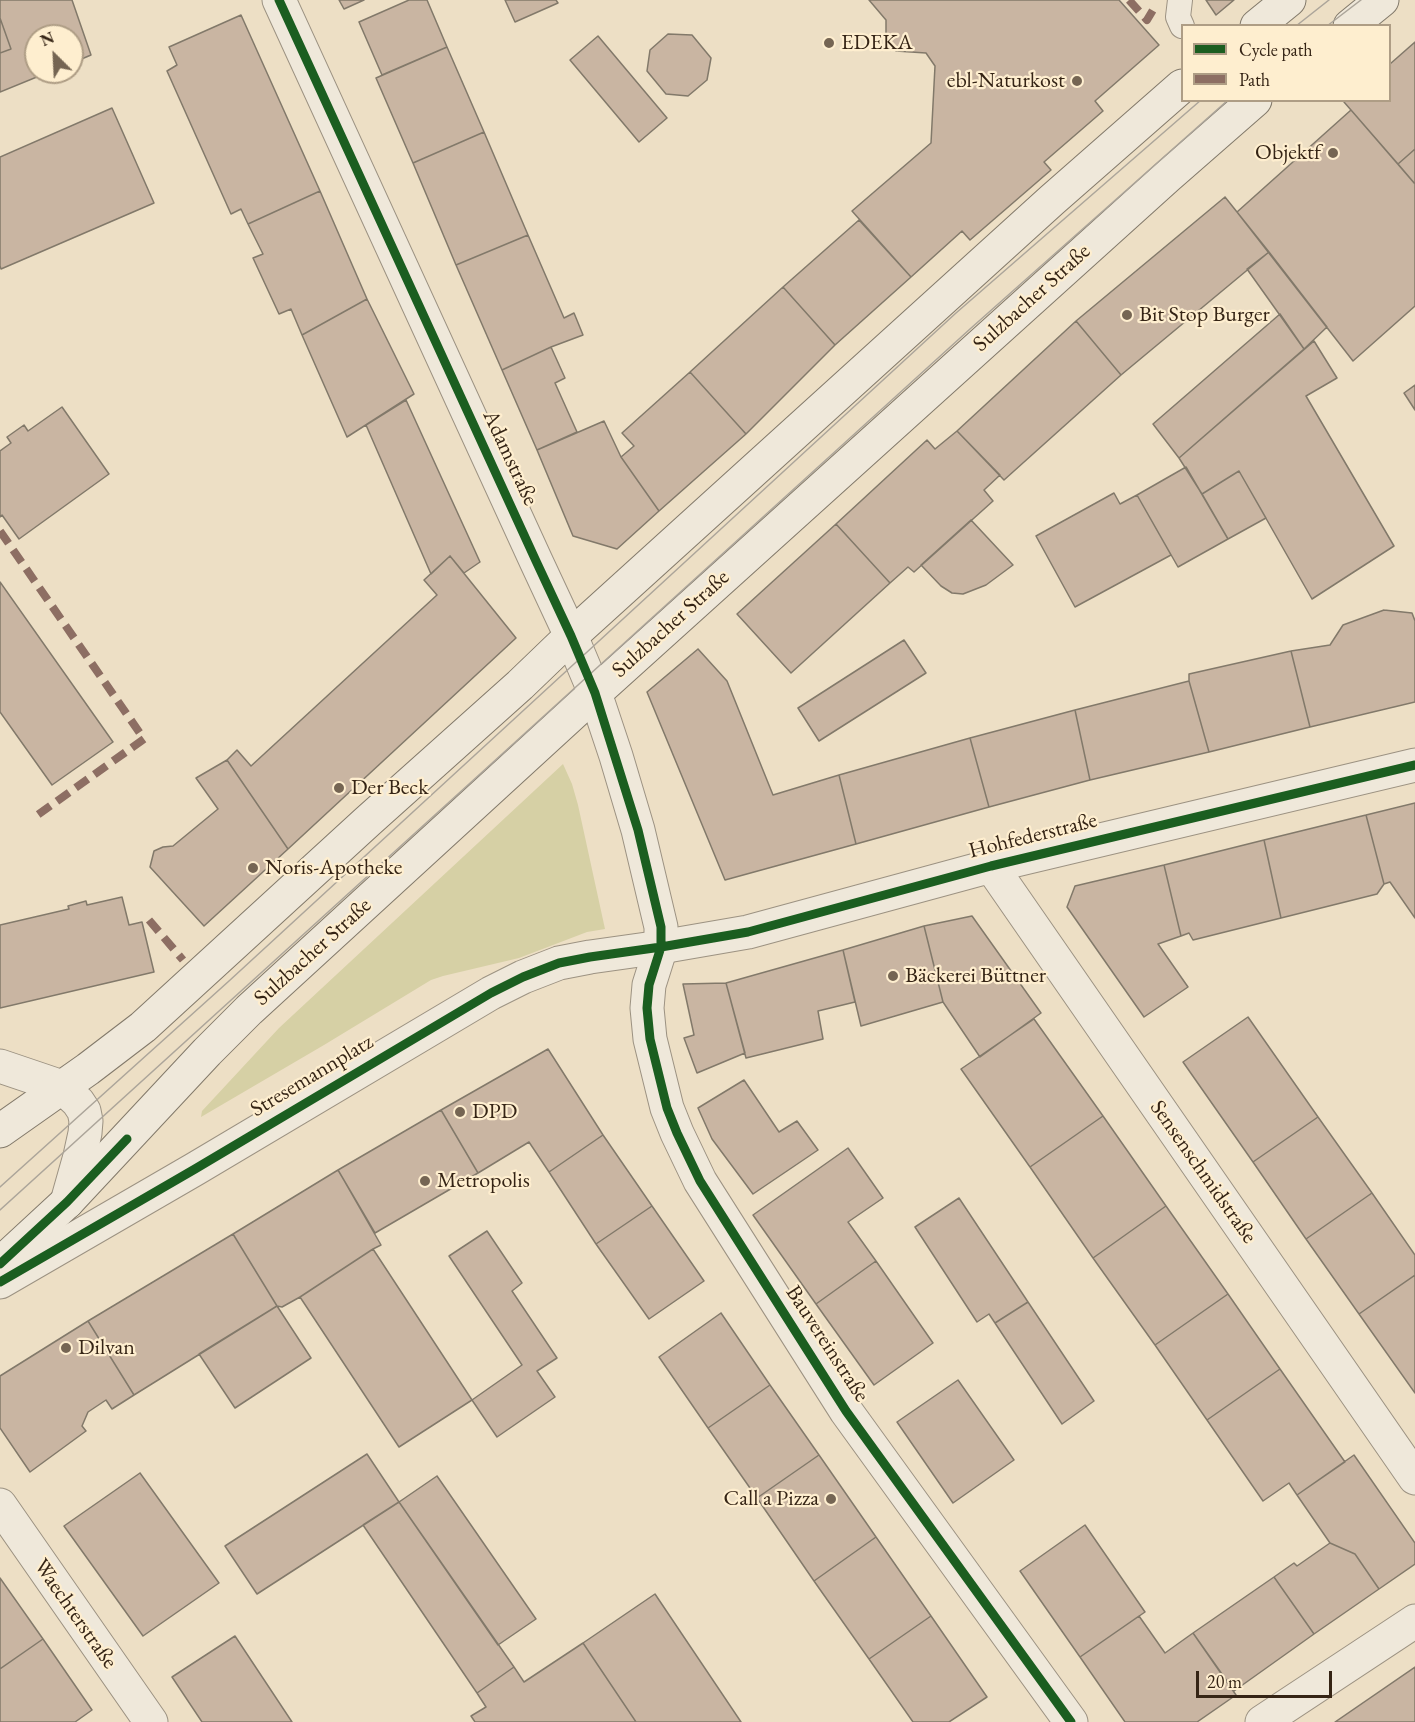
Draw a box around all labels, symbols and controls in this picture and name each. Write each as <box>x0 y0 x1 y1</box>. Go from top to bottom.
north arrow <box>24 24 84 84</box>
legend <box>1181 24 1391 102</box>
text: N <box>37 27 57 51</box>
place label: EDEKA <box>841 30 913 56</box>
marker: EDEKA <box>822 36 836 50</box>
text: Cycle path <box>1239 38 1313 61</box>
place label: ebl-Naturkost <box>947 68 1065 94</box>
text: Path <box>1239 68 1270 91</box>
marker: ebl-Naturkost <box>1070 74 1084 88</box>
place label: Objektf <box>1255 140 1321 166</box>
marker: Objektf <box>1326 146 1340 160</box>
street label: Sulzbacher Straße <box>968 238 1096 358</box>
place label: Bit Stop Burger <box>1139 302 1270 328</box>
marker: Bit Stop Burger <box>1120 308 1134 322</box>
street label: Adamstraße <box>476 406 544 510</box>
street label: Sulzbacher Straße <box>607 564 735 684</box>
place label: Der Beck <box>351 775 428 801</box>
marker: Der Beck <box>332 781 346 795</box>
street label: Hohfederstraße <box>966 807 1100 865</box>
place label: Noris-Apotheke <box>265 855 402 881</box>
marker: Noris-Apotheke <box>246 861 260 875</box>
street label: Sulzbacher Straße <box>249 892 377 1012</box>
place label: Bäckerei Büttner <box>905 963 1046 989</box>
marker: Bäckerei Büttner <box>886 969 900 983</box>
street label: Stresemannplatz <box>246 1029 378 1123</box>
street label: Sensenschmidstraße <box>1144 1095 1262 1249</box>
place label: DPD <box>472 1099 517 1125</box>
marker: DPD <box>453 1105 467 1119</box>
place label: Metropolis <box>437 1168 530 1194</box>
marker: Metropolis <box>418 1174 432 1188</box>
street label: Bauvereinstraße <box>780 1281 874 1407</box>
place label: Dilvan <box>78 1335 135 1361</box>
marker: Dilvan <box>59 1341 73 1355</box>
place label: Call a Pizza <box>724 1486 819 1512</box>
marker: Call a Pizza <box>824 1492 838 1506</box>
street label: Waechterstraße <box>27 1554 123 1674</box>
scale bar <box>1199 1659 1336 1697</box>
text: 20 m <box>1207 1670 1242 1693</box>

